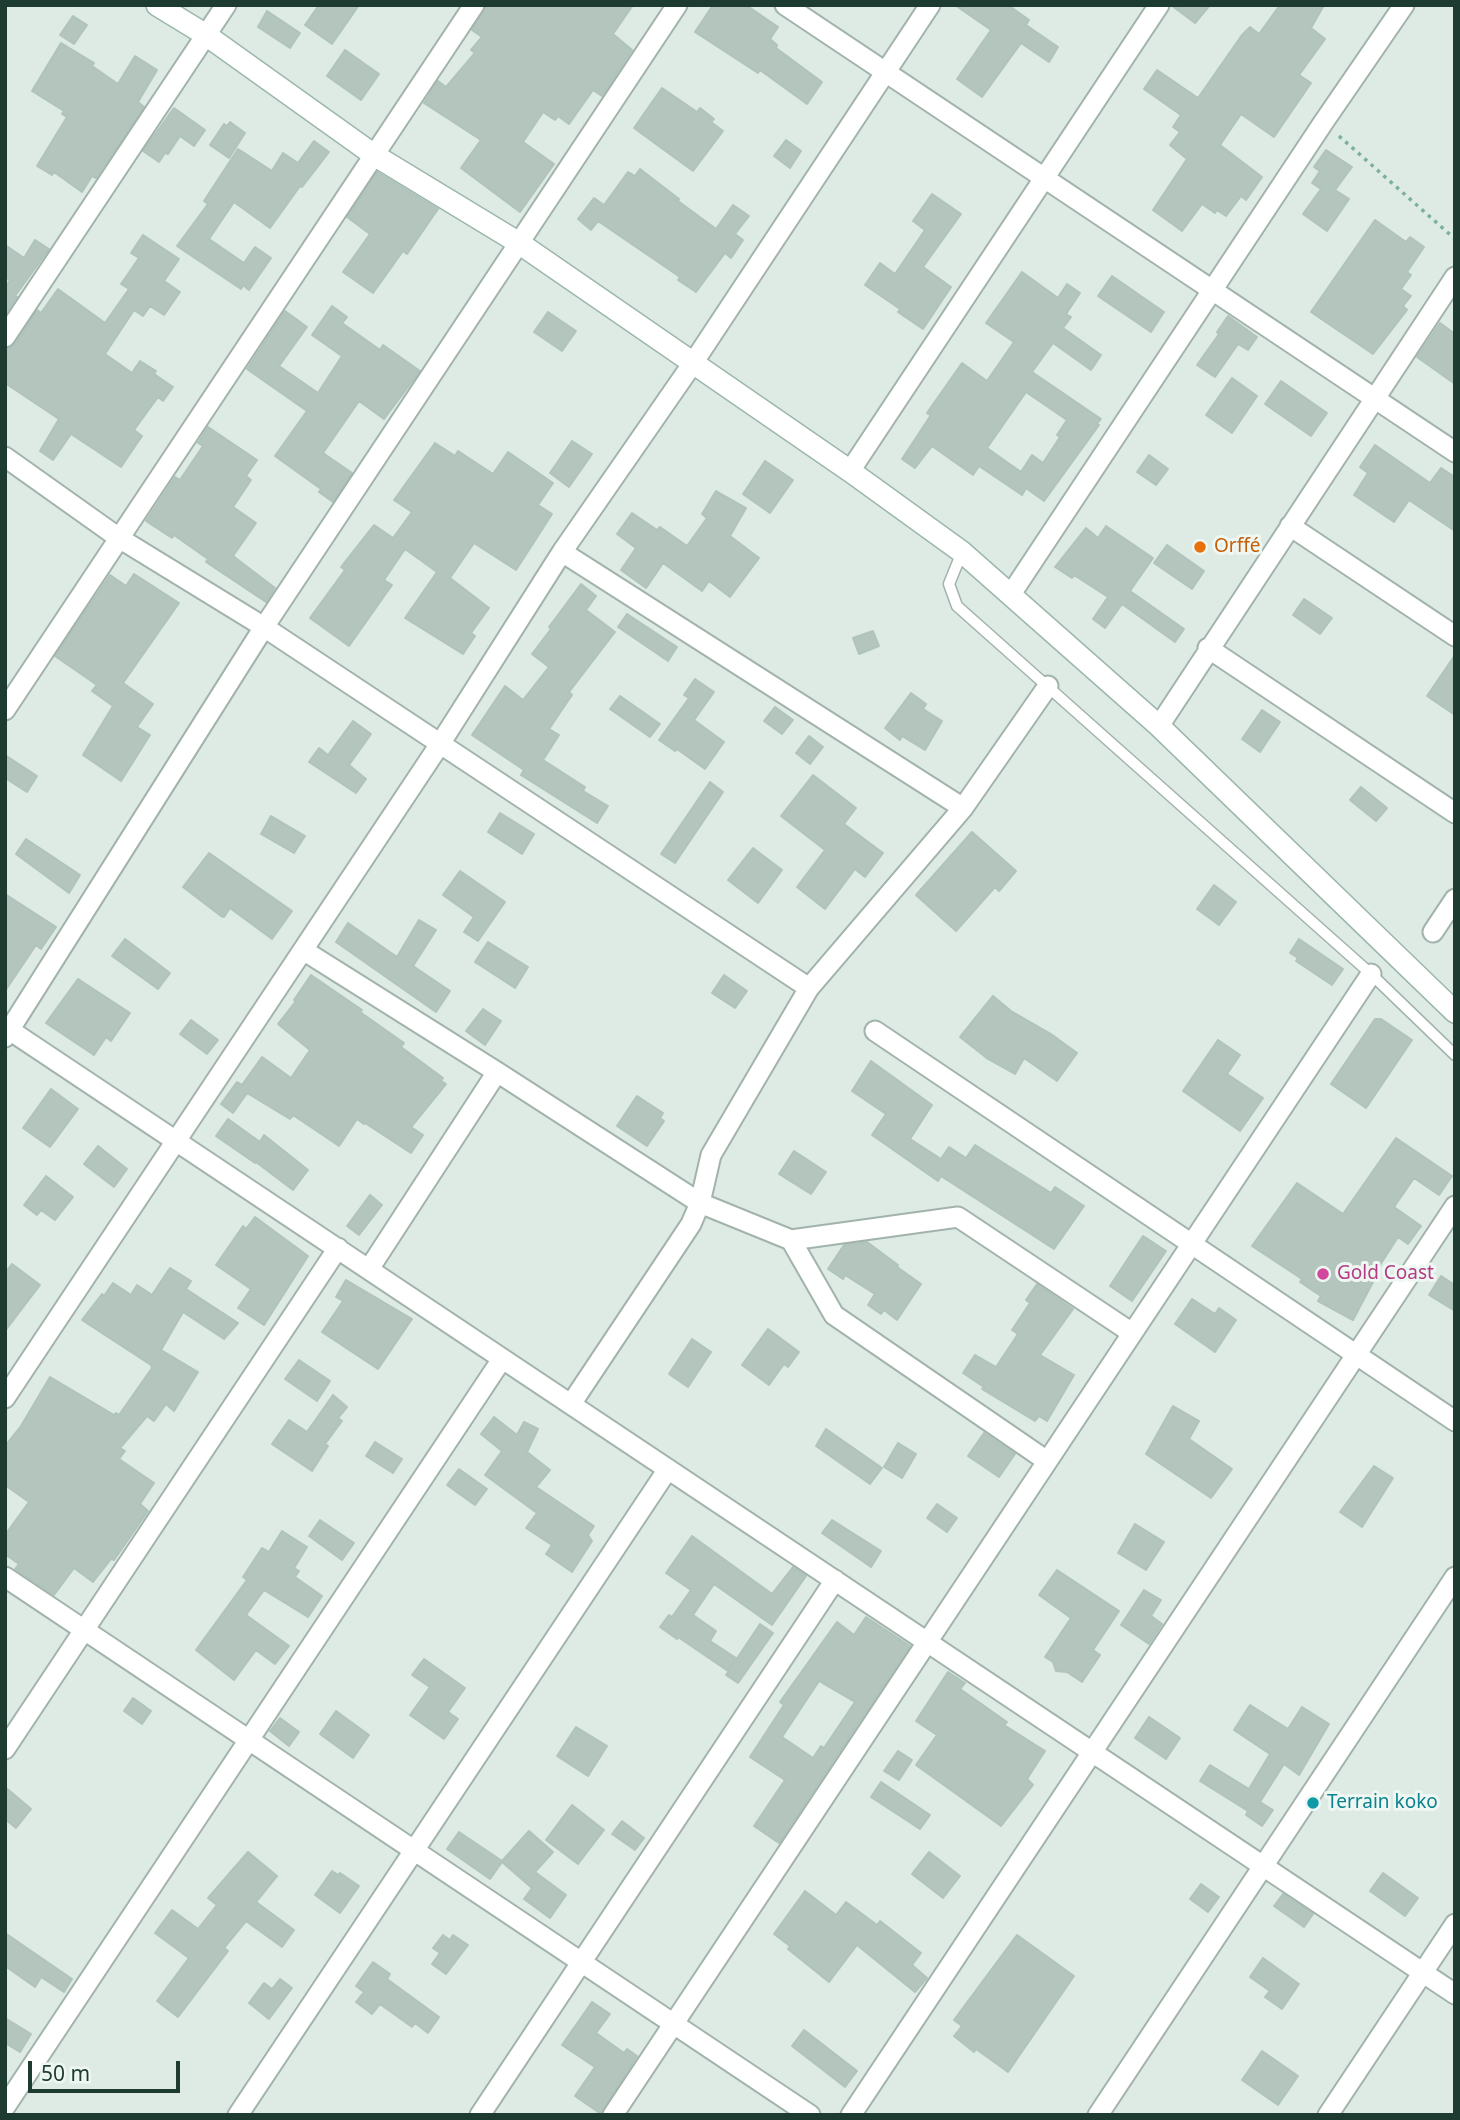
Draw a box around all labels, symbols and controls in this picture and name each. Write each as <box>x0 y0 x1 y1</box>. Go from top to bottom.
place label: Orffé <box>1214 536 1260 558</box>
marker: Orffé <box>1192 539 1208 555</box>
place label: Gold Coast <box>1337 1263 1434 1285</box>
marker: Gold Coast <box>1315 1266 1331 1282</box>
place label: Terrain koko <box>1327 1792 1438 1814</box>
marker: Terrain koko <box>1305 1795 1321 1811</box>
scale bar <box>32 2046 184 2090</box>
text: 50 m <box>41 2059 90 2087</box>

